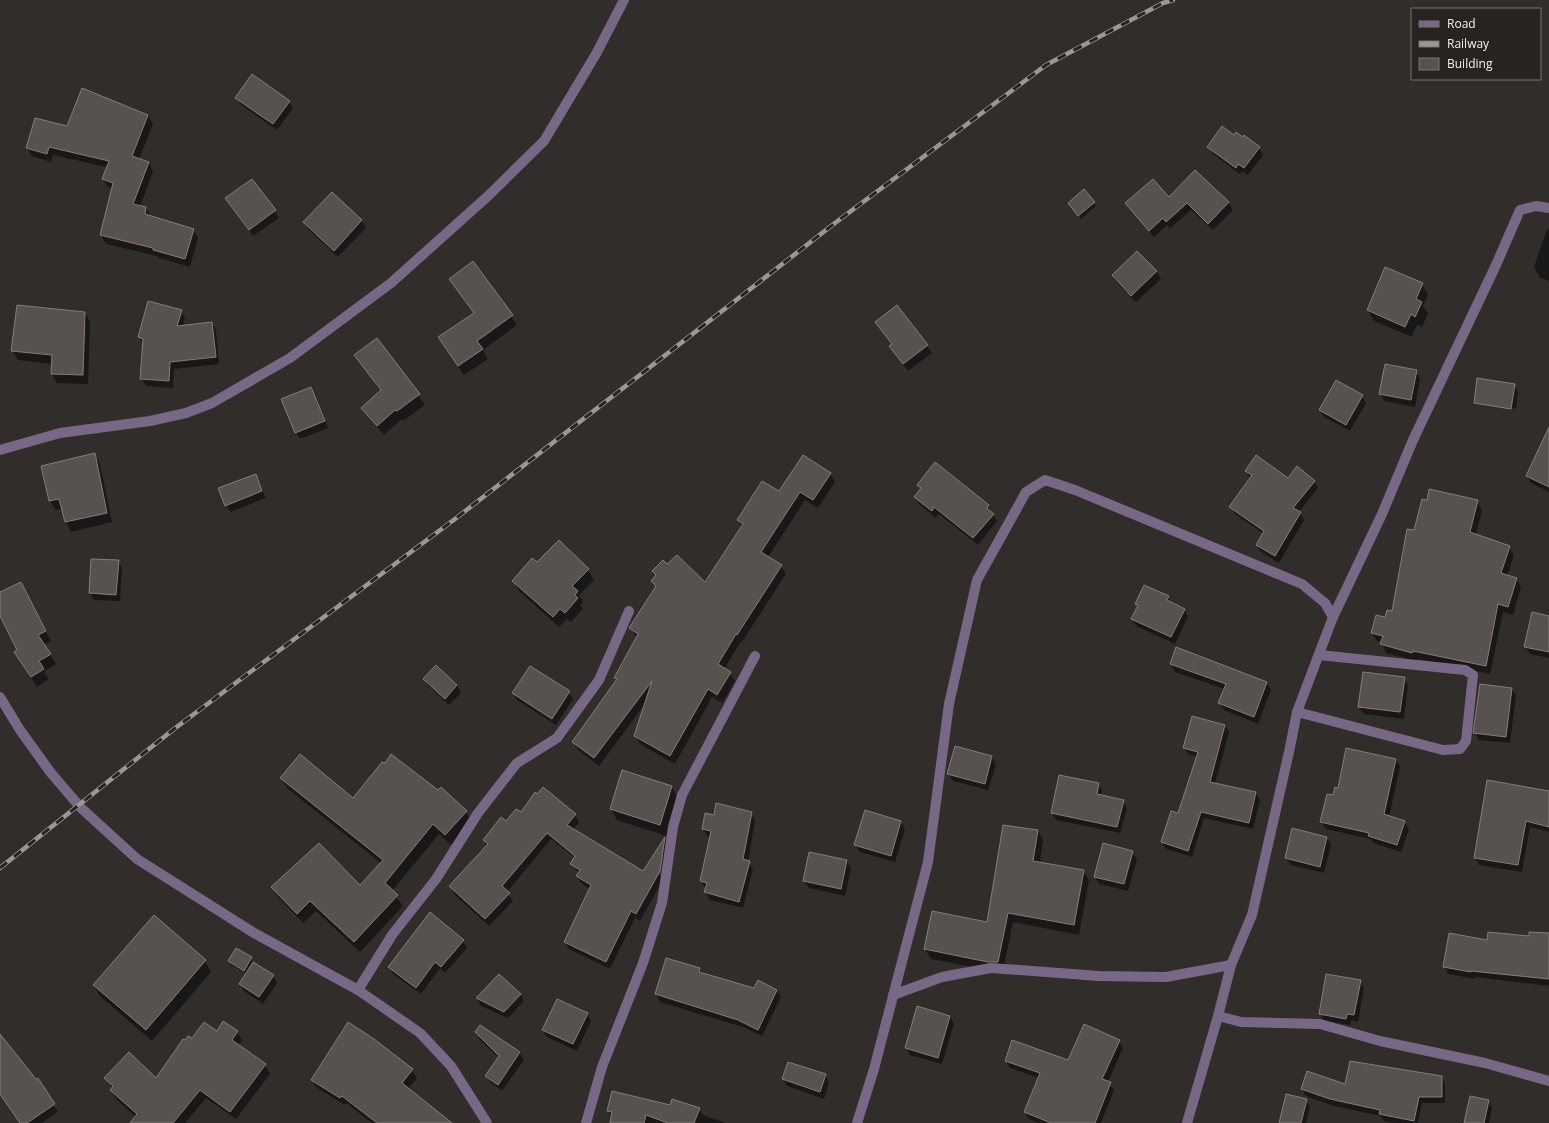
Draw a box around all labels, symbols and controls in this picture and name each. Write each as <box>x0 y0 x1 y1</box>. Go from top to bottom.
legend <box>1411 8 1541 80</box>
text: Road <box>1447 15 1476 32</box>
text: Railway <box>1447 35 1490 52</box>
text: Building <box>1447 55 1493 72</box>

